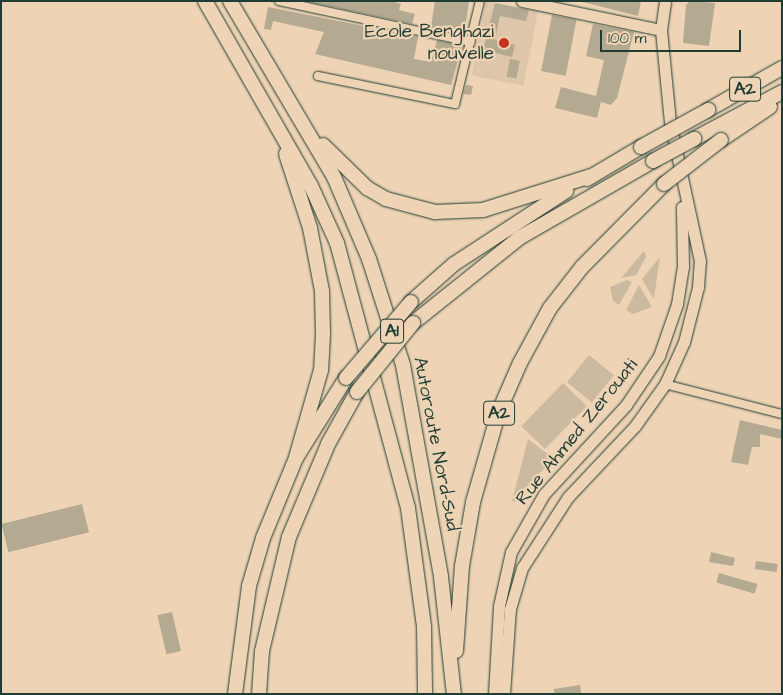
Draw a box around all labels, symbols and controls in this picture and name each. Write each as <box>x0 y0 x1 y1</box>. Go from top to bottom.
scale bar <box>603 20 744 52</box>
place label: Ecole Benghazi nouvelle <box>365 21 494 65</box>
text: 100 m <box>608 28 647 49</box>
marker: Ecole Benghazi nouvelle <box>498 37 510 49</box>
road number: A2 <box>729 74 761 105</box>
road number: A1 <box>380 316 404 346</box>
street label: Rue Ahmed Zerouati <box>511 354 643 510</box>
street label: Autoroute Nord-Sud <box>408 355 464 533</box>
road number: A2 <box>483 398 515 428</box>

